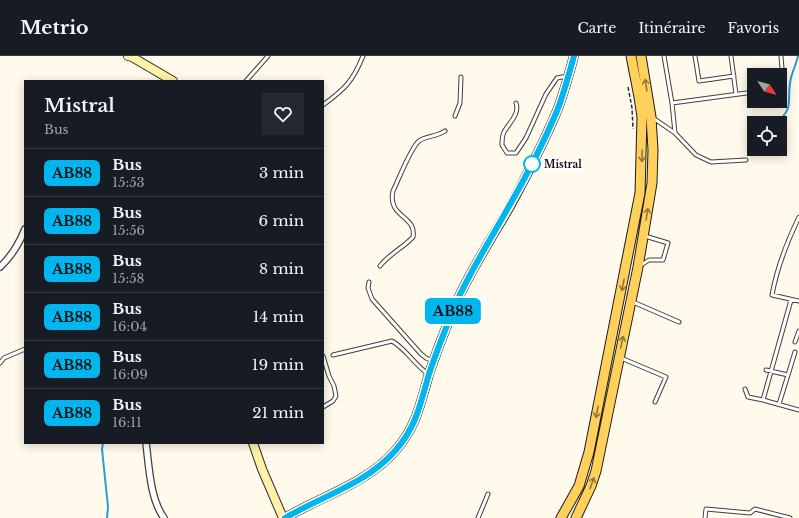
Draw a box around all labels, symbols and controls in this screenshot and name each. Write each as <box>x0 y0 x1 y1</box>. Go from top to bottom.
text: Metrio <box>20 16 89 39</box>
text: Carte <box>577 19 616 37</box>
text: Itinéraire <box>638 19 705 37</box>
text: Favoris <box>727 19 779 37</box>
north arrow <box>747 68 787 108</box>
map controls <box>747 68 787 156</box>
one-way arrow <box>642 79 650 92</box>
button: heart <box>262 93 304 135</box>
text: Mistral <box>44 94 115 117</box>
button: locate <box>747 116 787 156</box>
text: Bus <box>44 121 69 138</box>
one-way arrow <box>638 149 645 162</box>
text: Bus <box>112 155 142 174</box>
marker: Mistral <box>523 155 541 173</box>
place label: Mistral <box>544 158 582 171</box>
text: 3 min <box>259 163 304 182</box>
text: AB88 <box>52 164 92 182</box>
text: 15:53 <box>112 174 145 191</box>
text: Bus <box>112 203 142 222</box>
one-way arrow <box>643 208 651 221</box>
text: 6 min <box>259 211 304 230</box>
text: AB88 <box>52 212 92 230</box>
text: 15:56 <box>112 222 145 239</box>
text: Bus <box>112 251 142 270</box>
text: 8 min <box>259 259 304 278</box>
text: AB88 <box>52 260 92 278</box>
text: 15:58 <box>112 270 144 287</box>
one-way arrow <box>619 278 627 291</box>
line badge: AB88 <box>425 298 481 324</box>
text: Bus <box>112 299 142 318</box>
text: AB88 <box>433 302 473 320</box>
text: 14 min <box>253 307 304 326</box>
text: AB88 <box>52 308 92 326</box>
text: 16:04 <box>112 318 147 335</box>
one-way arrow <box>619 336 627 349</box>
text: Bus <box>112 347 142 366</box>
text: 19 min <box>252 355 304 374</box>
text: AB88 <box>52 356 92 374</box>
text: 16:09 <box>112 366 148 383</box>
text: Bus <box>112 395 142 414</box>
text: 21 min <box>252 403 304 422</box>
text: AB88 <box>52 404 92 422</box>
one-way arrow <box>593 405 601 418</box>
text: 16:11 <box>112 414 142 431</box>
one-way arrow <box>589 476 596 489</box>

